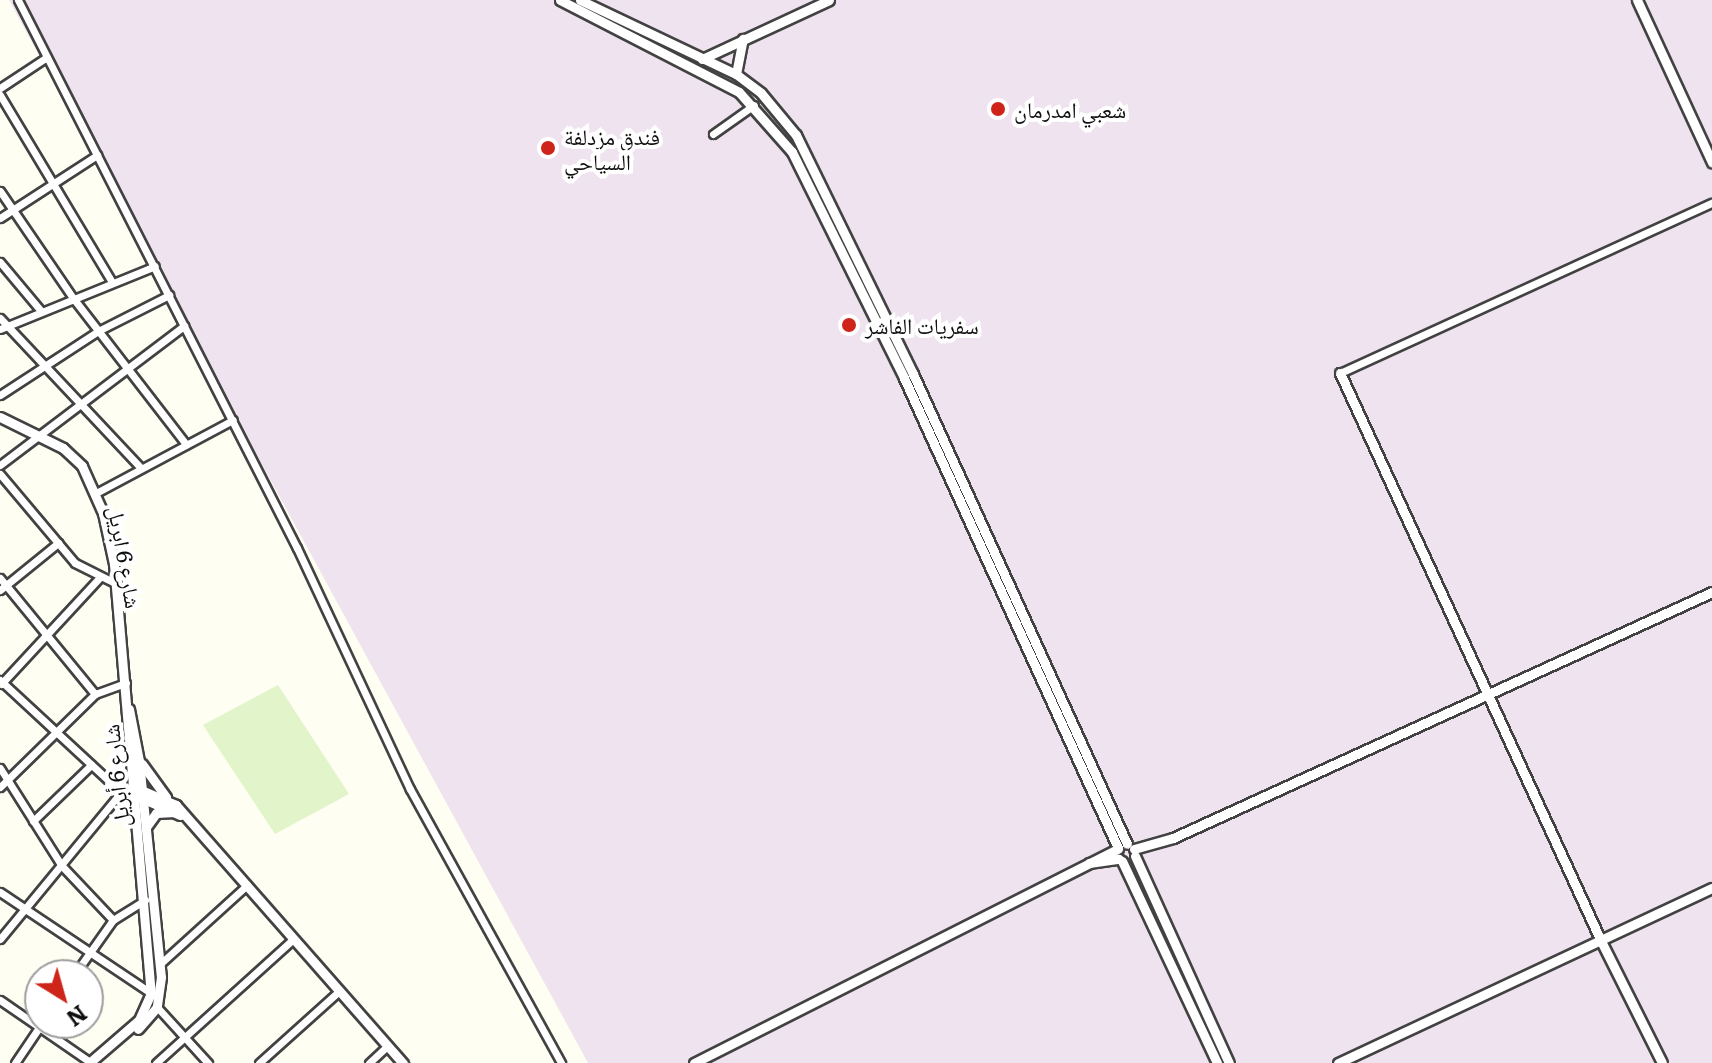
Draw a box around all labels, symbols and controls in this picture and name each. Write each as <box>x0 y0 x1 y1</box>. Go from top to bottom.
place label: شعبي امدرمان <box>1014 96 1126 122</box>
marker: شعبي امدرمان <box>989 100 1007 118</box>
place label: فندق مزدلفة السياحي <box>564 122 660 174</box>
marker: فندق مزدلفة السياحي <box>539 139 557 157</box>
place label: سفريات الفاشر <box>865 312 979 338</box>
marker: سفريات الفاشر <box>840 316 858 334</box>
street label: شارع 6 ابريل <box>104 504 148 610</box>
street label: شارع 6 أبريل <box>96 723 134 829</box>
north arrow <box>24 959 104 1039</box>
text: N <box>60 998 95 1036</box>

